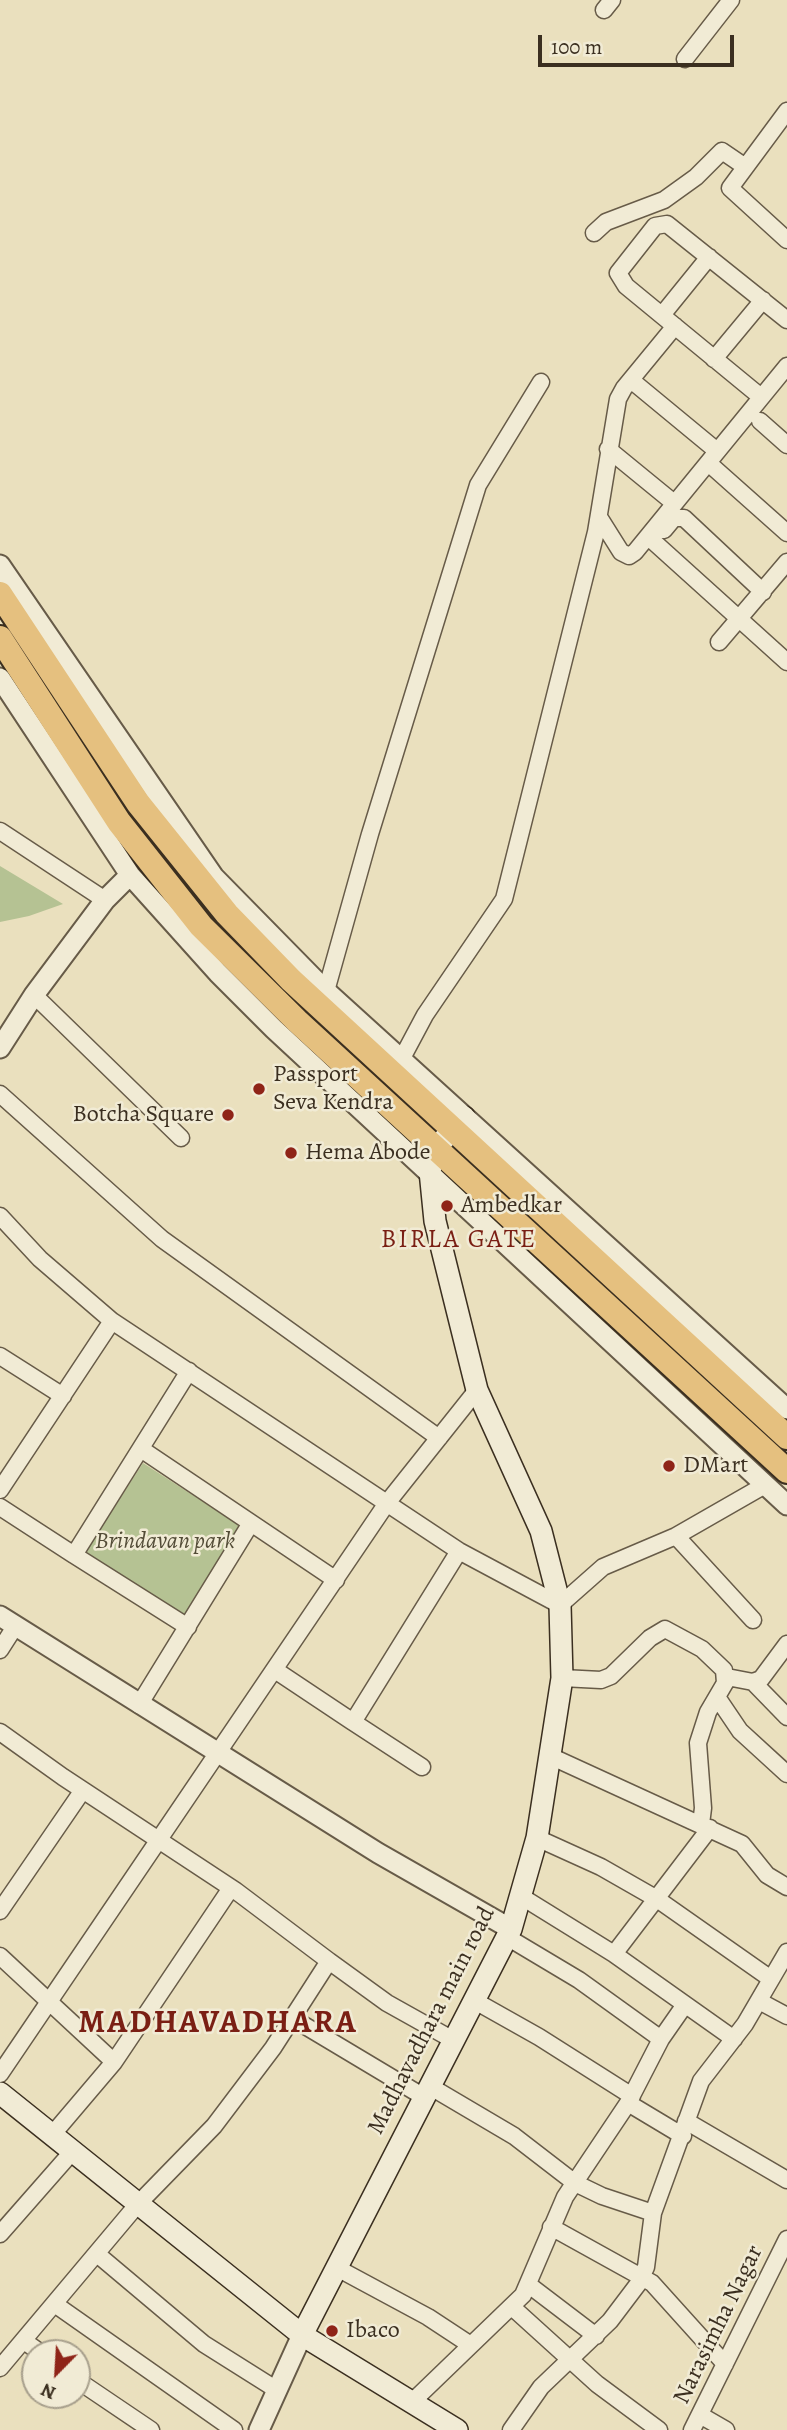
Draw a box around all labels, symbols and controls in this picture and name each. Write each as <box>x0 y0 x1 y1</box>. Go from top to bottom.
scale bar <box>542 21 738 65</box>
text: 100 m <box>551 33 602 61</box>
place label: Passport Seva Kendra <box>273 1061 394 1117</box>
marker: Passport Seva Kendra <box>251 1081 267 1097</box>
place label: Botcha Square <box>73 1101 214 1129</box>
marker: Botcha Square <box>220 1107 236 1123</box>
place label: Hema Abode <box>305 1139 431 1167</box>
marker: Hema Abode <box>283 1145 299 1161</box>
place label: Ambedkar <box>461 1192 562 1220</box>
marker: Ambedkar <box>439 1198 455 1214</box>
district label: BIRLA GATE <box>382 1225 536 1257</box>
place label: DMart <box>683 1452 748 1480</box>
marker: DMart <box>661 1458 677 1474</box>
park label: Brindavan park <box>95 1528 235 1556</box>
street label: Madhavadhara main road <box>362 1902 502 2140</box>
district label: MADHAVADHARA <box>80 2005 356 2043</box>
street label: Narasimha Nagar <box>668 2241 770 2409</box>
place label: Ibaco <box>346 2317 400 2345</box>
marker: Ibaco <box>324 2323 340 2339</box>
north arrow <box>21 2339 91 2409</box>
text: N <box>37 2377 60 2406</box>

